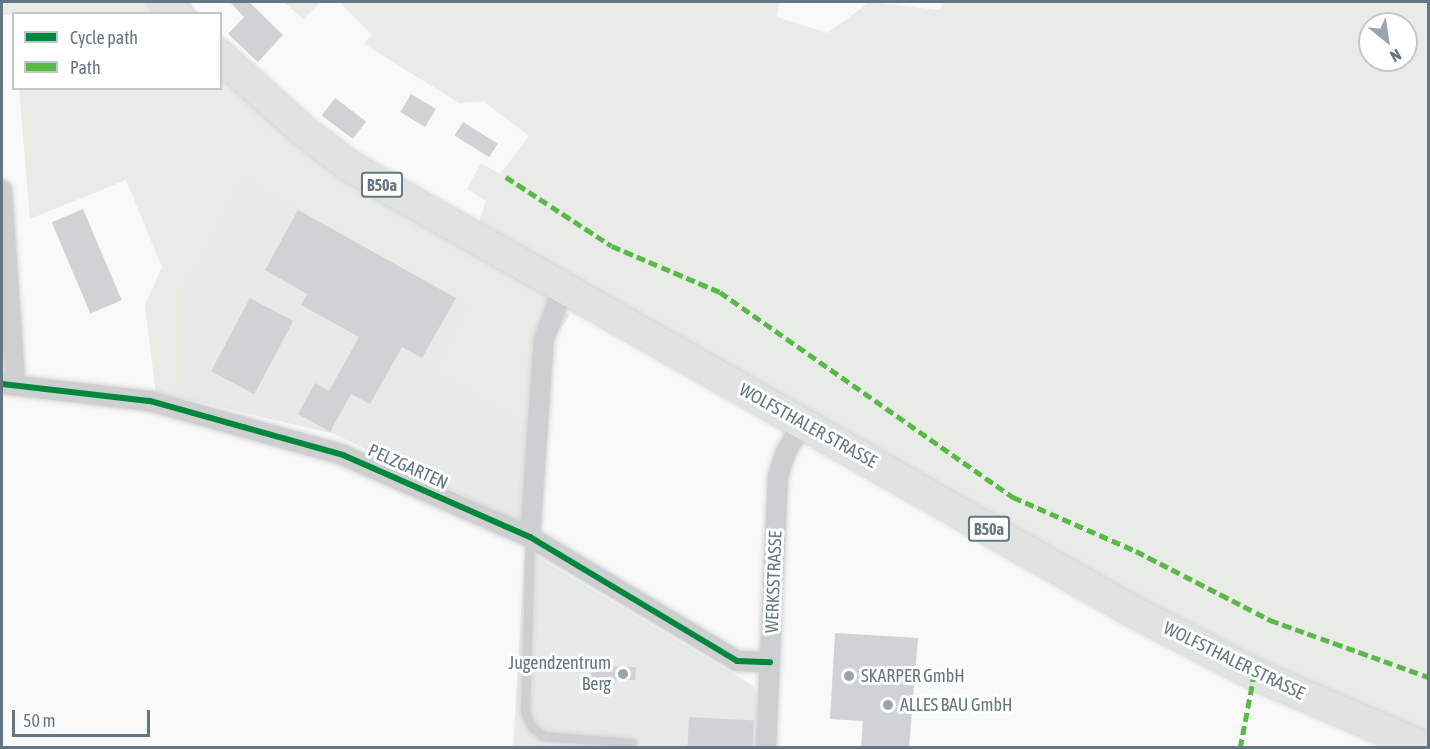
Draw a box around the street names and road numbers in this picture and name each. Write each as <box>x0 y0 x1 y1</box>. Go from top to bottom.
road number: B50a <box>360 172 404 198</box>
street label: WOLFSTHALER STRASSE <box>735 379 881 473</box>
street label: PELZGARTEN <box>365 440 451 494</box>
road number: B50a <box>966 516 1012 542</box>
street label: WERKSSTRASSE <box>761 531 787 633</box>
street label: WOLFSTHALER STRASSE <box>1160 617 1308 705</box>

